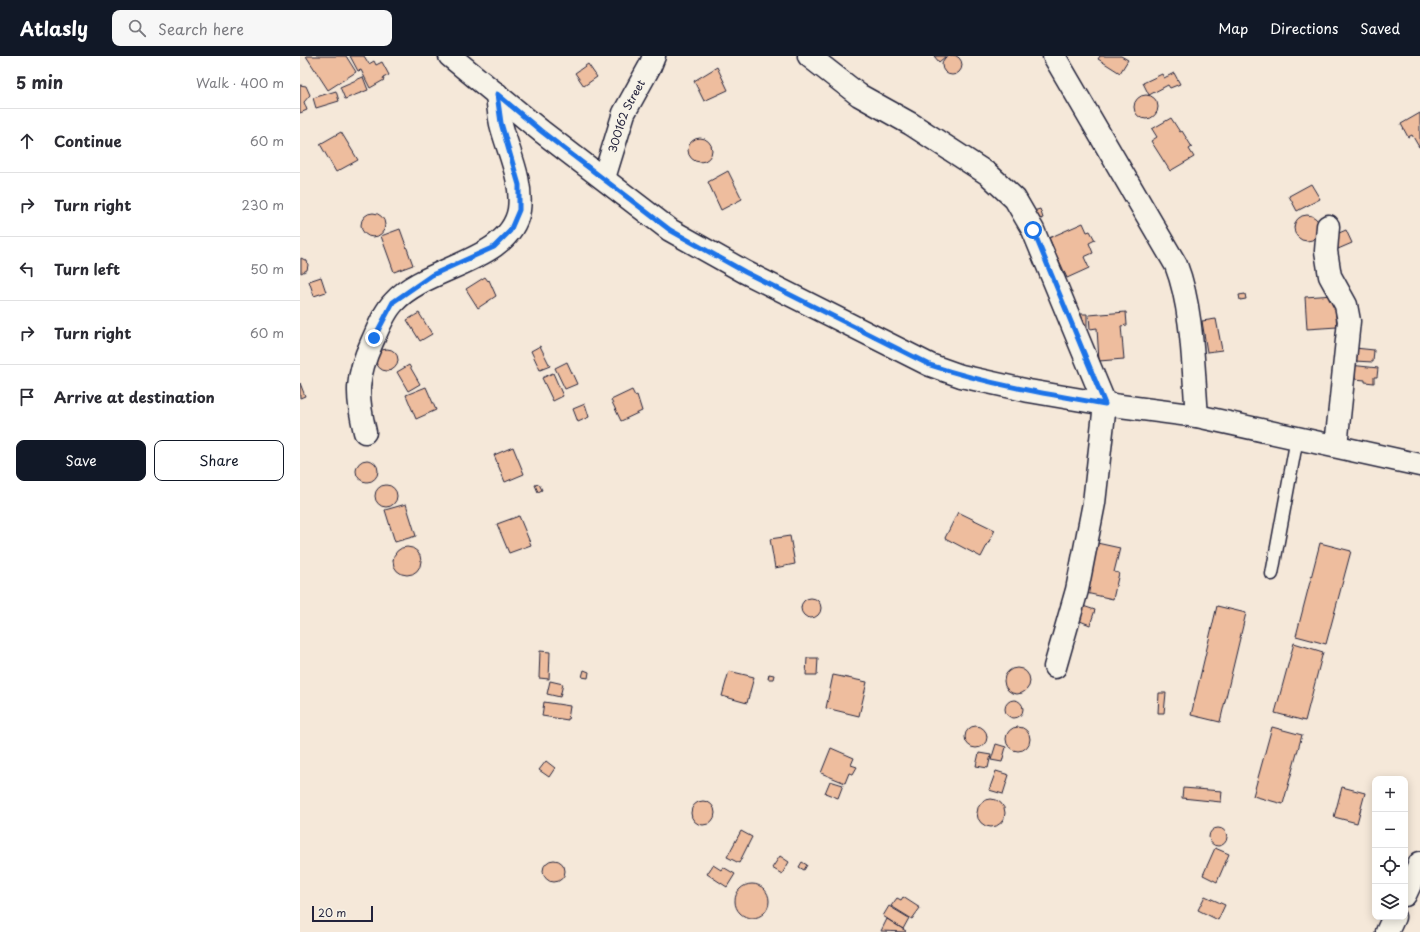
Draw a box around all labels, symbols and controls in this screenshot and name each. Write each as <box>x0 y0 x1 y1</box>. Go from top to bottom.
search box <box>112 10 392 46</box>
text: Atlasly <box>20 14 88 42</box>
icon: search <box>126 17 148 39</box>
text: Search here <box>158 17 244 40</box>
text: Map <box>1218 18 1248 39</box>
text: Directions <box>1270 18 1338 39</box>
text: Saved <box>1360 18 1400 39</box>
text: 5 min <box>16 69 63 95</box>
text: Walk · 400 m <box>196 73 284 92</box>
street label: 300162 Street <box>603 76 649 155</box>
text: Continue <box>54 129 122 152</box>
icon: ahead <box>16 130 38 152</box>
text: 60 m <box>250 131 284 150</box>
text: Turn right <box>54 193 131 216</box>
icon: right <box>16 194 38 216</box>
text: 230 m <box>242 195 284 214</box>
route start <box>1024 221 1042 239</box>
text: Turn left <box>54 257 120 280</box>
icon: left <box>16 258 38 280</box>
text: 50 m <box>250 259 284 278</box>
text: Turn right <box>54 321 131 344</box>
icon: right <box>16 322 38 344</box>
text: 60 m <box>250 323 284 342</box>
route end <box>365 329 383 347</box>
text: Arrive at destination <box>54 385 215 408</box>
icon: arrive <box>16 386 38 408</box>
button: Save <box>16 440 146 481</box>
button: Share <box>154 440 284 481</box>
map controls <box>1372 776 1408 920</box>
button: + <box>1372 776 1408 812</box>
button: − <box>1372 812 1408 848</box>
button: locate <box>1372 848 1408 884</box>
button: layers <box>1372 884 1408 920</box>
scale bar <box>312 904 373 923</box>
text: 20 m <box>318 904 346 921</box>

